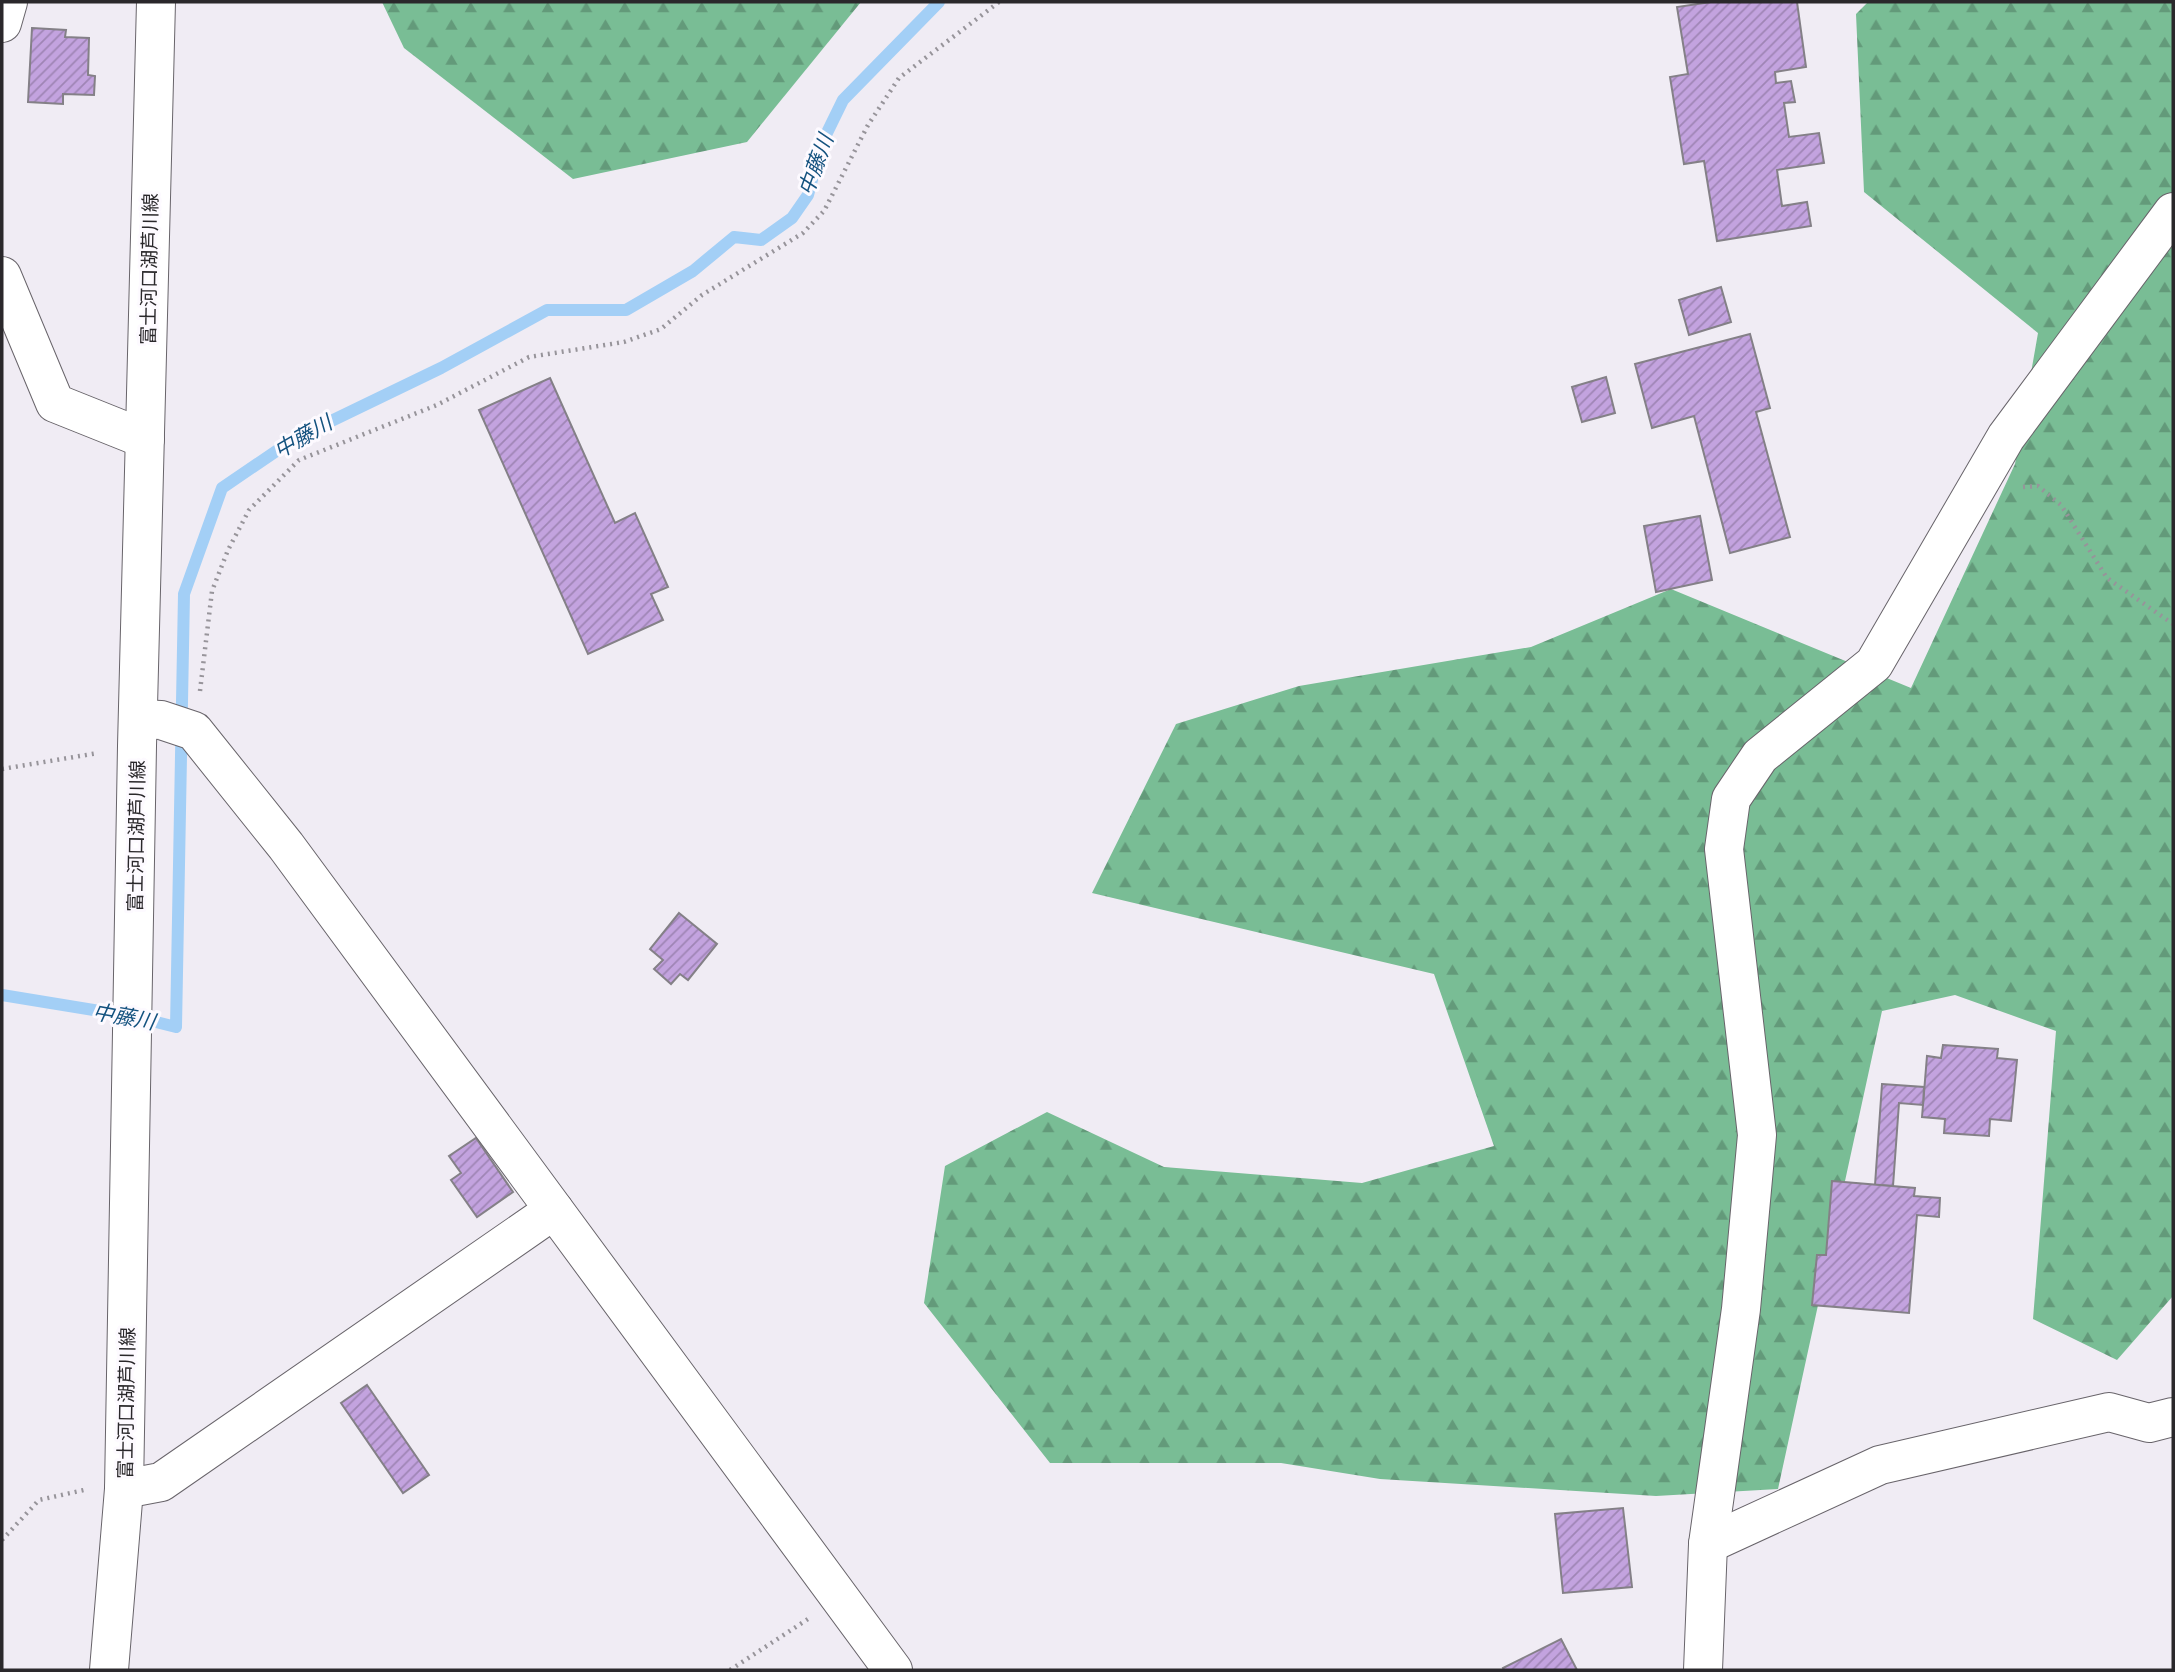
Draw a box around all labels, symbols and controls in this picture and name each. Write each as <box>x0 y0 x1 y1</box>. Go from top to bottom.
water label: 中藤川 <box>791 128 841 199</box>
street label: 富士河口湖芦川線 <box>135 193 164 345</box>
water label: 中藤川 <box>268 407 339 465</box>
street label: 富士河口湖芦川線 <box>122 760 151 912</box>
water label: 中藤川 <box>91 997 160 1037</box>
street label: 富士河口湖芦川線 <box>112 1327 141 1479</box>

